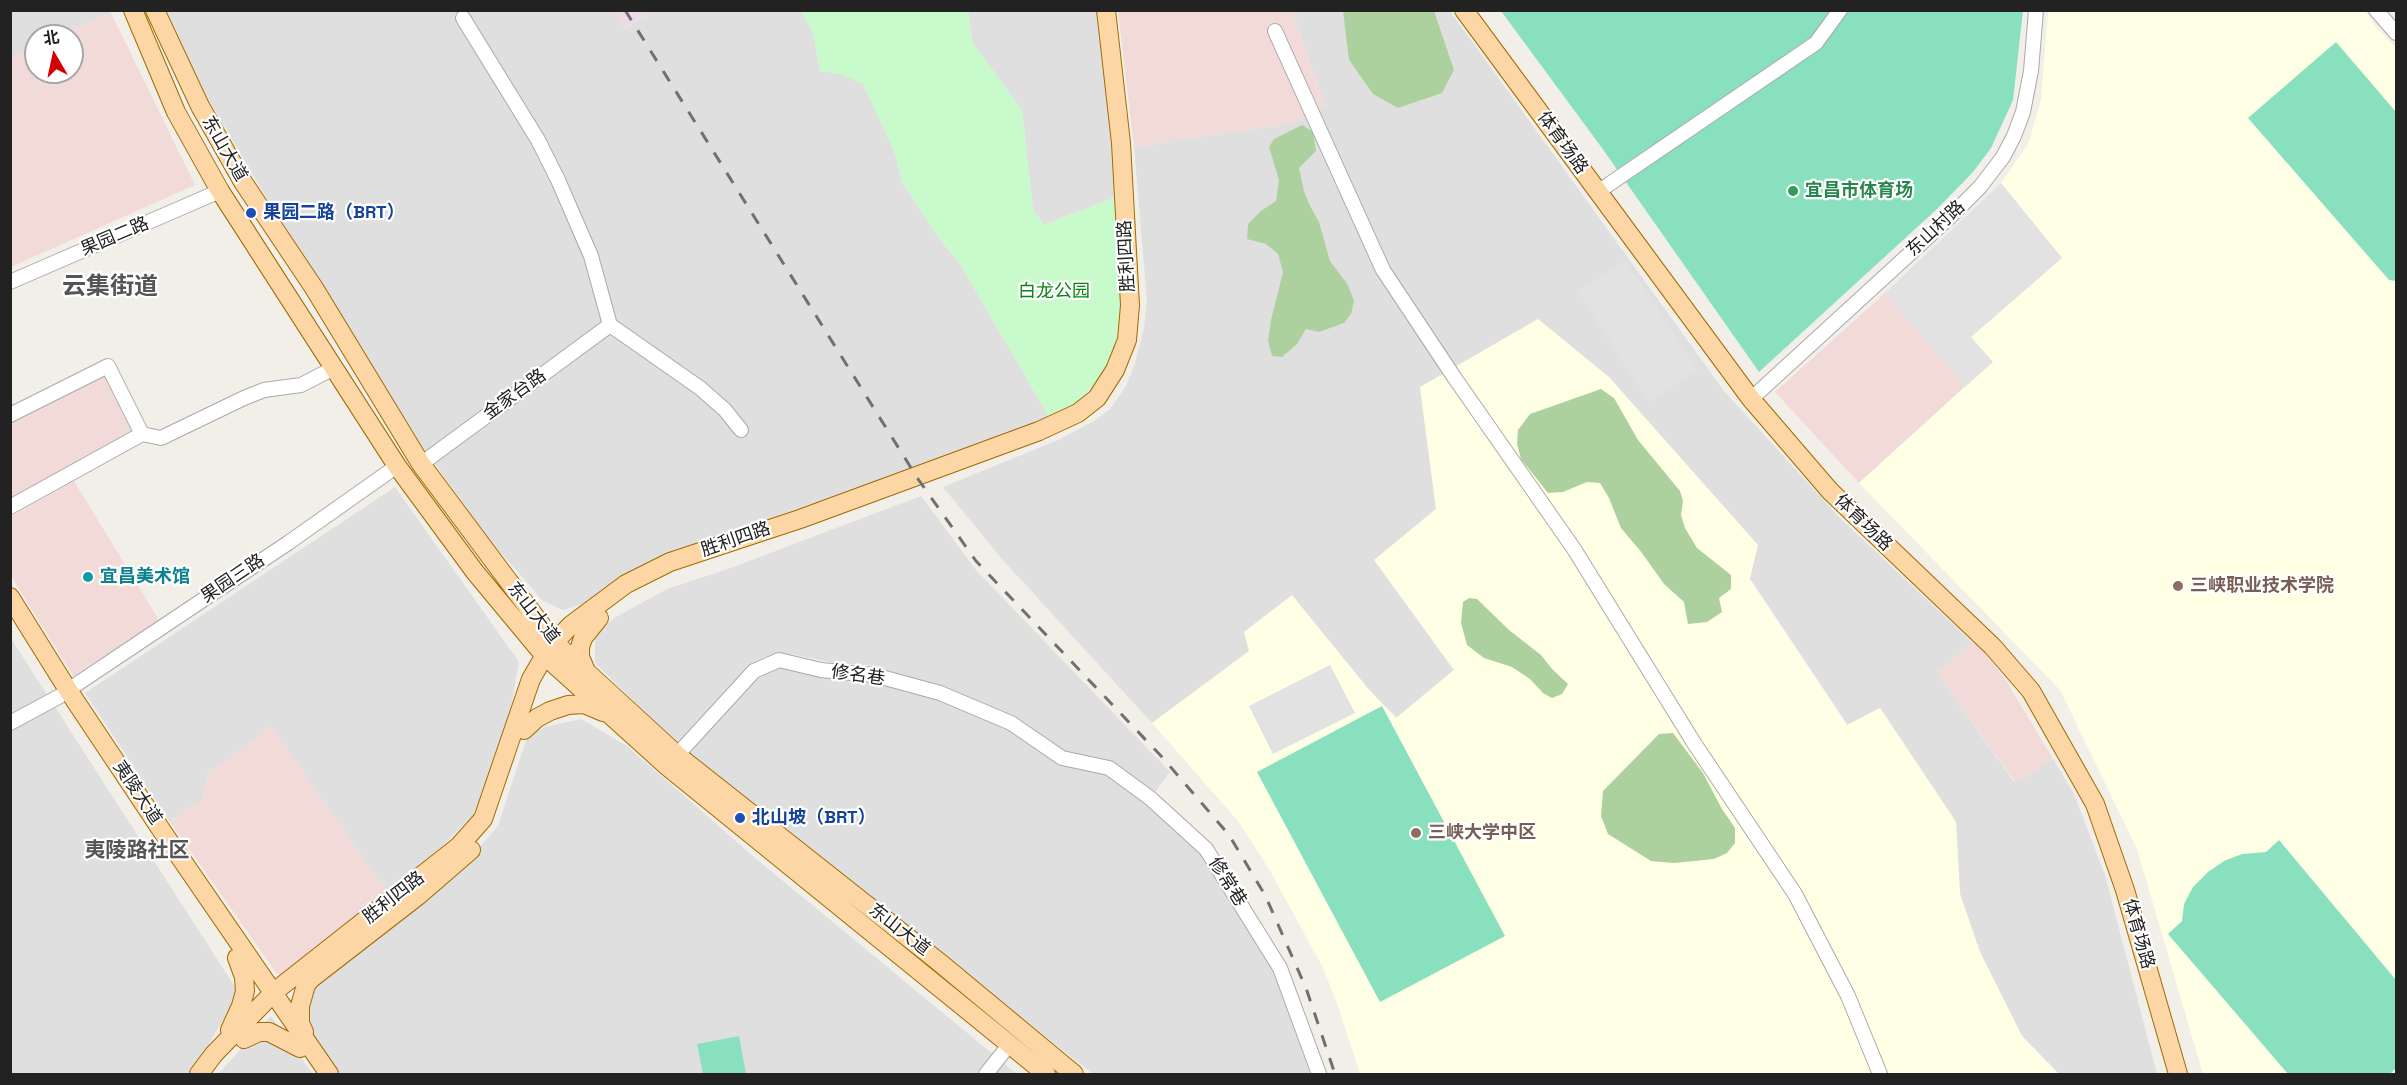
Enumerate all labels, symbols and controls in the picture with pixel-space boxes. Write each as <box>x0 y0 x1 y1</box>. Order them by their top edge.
north arrow <box>24 24 84 84</box>
text: 北 <box>42 26 61 49</box>
street label: 体育场路 <box>1532 108 1592 178</box>
street label: 东山大道 <box>197 112 251 186</box>
place label: 宜昌市体育场 <box>1805 180 1913 202</box>
marker: 宜昌市体育场 <box>1786 184 1800 198</box>
street label: 东山村路 <box>1902 197 1970 261</box>
place label: 果园二路（BRT） <box>263 202 405 224</box>
marker: 果园二路（BRT） <box>244 206 258 220</box>
street label: 果园二路 <box>78 213 152 261</box>
street label: 胜利四路 <box>1114 219 1140 293</box>
district label: 云集街道 <box>62 273 158 301</box>
park label: 白龙公园 <box>1018 281 1090 303</box>
street label: 金家台路 <box>480 365 550 425</box>
street label: 体育场路 <box>1830 490 1896 556</box>
street label: 胜利四路 <box>698 518 774 562</box>
street label: 果园三路 <box>197 550 269 608</box>
place label: 宜昌美术馆 <box>100 566 190 588</box>
marker: 宜昌美术馆 <box>81 570 95 584</box>
place label: 三峡职业技术学院 <box>2190 575 2334 597</box>
street label: 东山大道 <box>502 578 564 648</box>
marker: 三峡职业技术学院 <box>2171 579 2185 593</box>
street label: 修名巷 <box>830 662 886 690</box>
street label: 夷陵大道 <box>108 757 166 829</box>
place label: 北山坡（BRT） <box>752 807 876 829</box>
marker: 北山坡（BRT） <box>733 811 747 825</box>
place label: 三峡大学中区 <box>1428 822 1536 844</box>
marker: 三峡大学中区 <box>1409 826 1423 840</box>
district label: 夷陵路社区 <box>85 838 189 864</box>
street label: 修常巷 <box>1204 853 1250 911</box>
street label: 胜利四路 <box>359 867 429 929</box>
street label: 体育场路 <box>2118 896 2158 972</box>
street label: 东山大道 <box>864 899 934 961</box>

